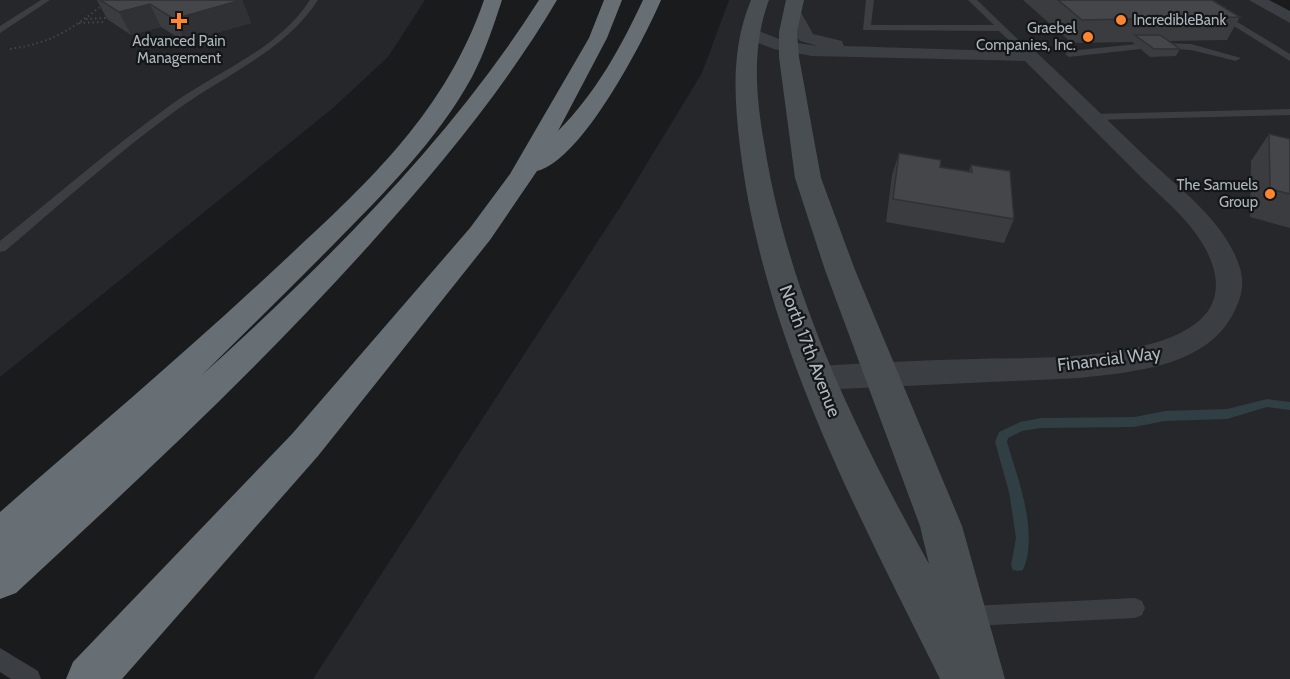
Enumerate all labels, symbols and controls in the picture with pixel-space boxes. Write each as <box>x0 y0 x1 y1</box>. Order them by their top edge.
place label: IncredibleBank <box>1133 11 1226 29</box>
marker: Advanced Pain Management <box>170 12 188 30</box>
marker: IncredibleBank <box>1114 13 1128 27</box>
place label: Graebel Companies, Inc. <box>976 19 1076 54</box>
marker: Graebel Companies, Inc. <box>1081 30 1095 44</box>
place label: Advanced Pain Management <box>132 32 226 67</box>
place label: The Samuels Group <box>1177 176 1258 211</box>
marker: The Samuels Group <box>1263 187 1277 201</box>
street label: North 17th Avenue <box>775 282 845 420</box>
street label: Financial Way <box>1056 342 1162 376</box>

